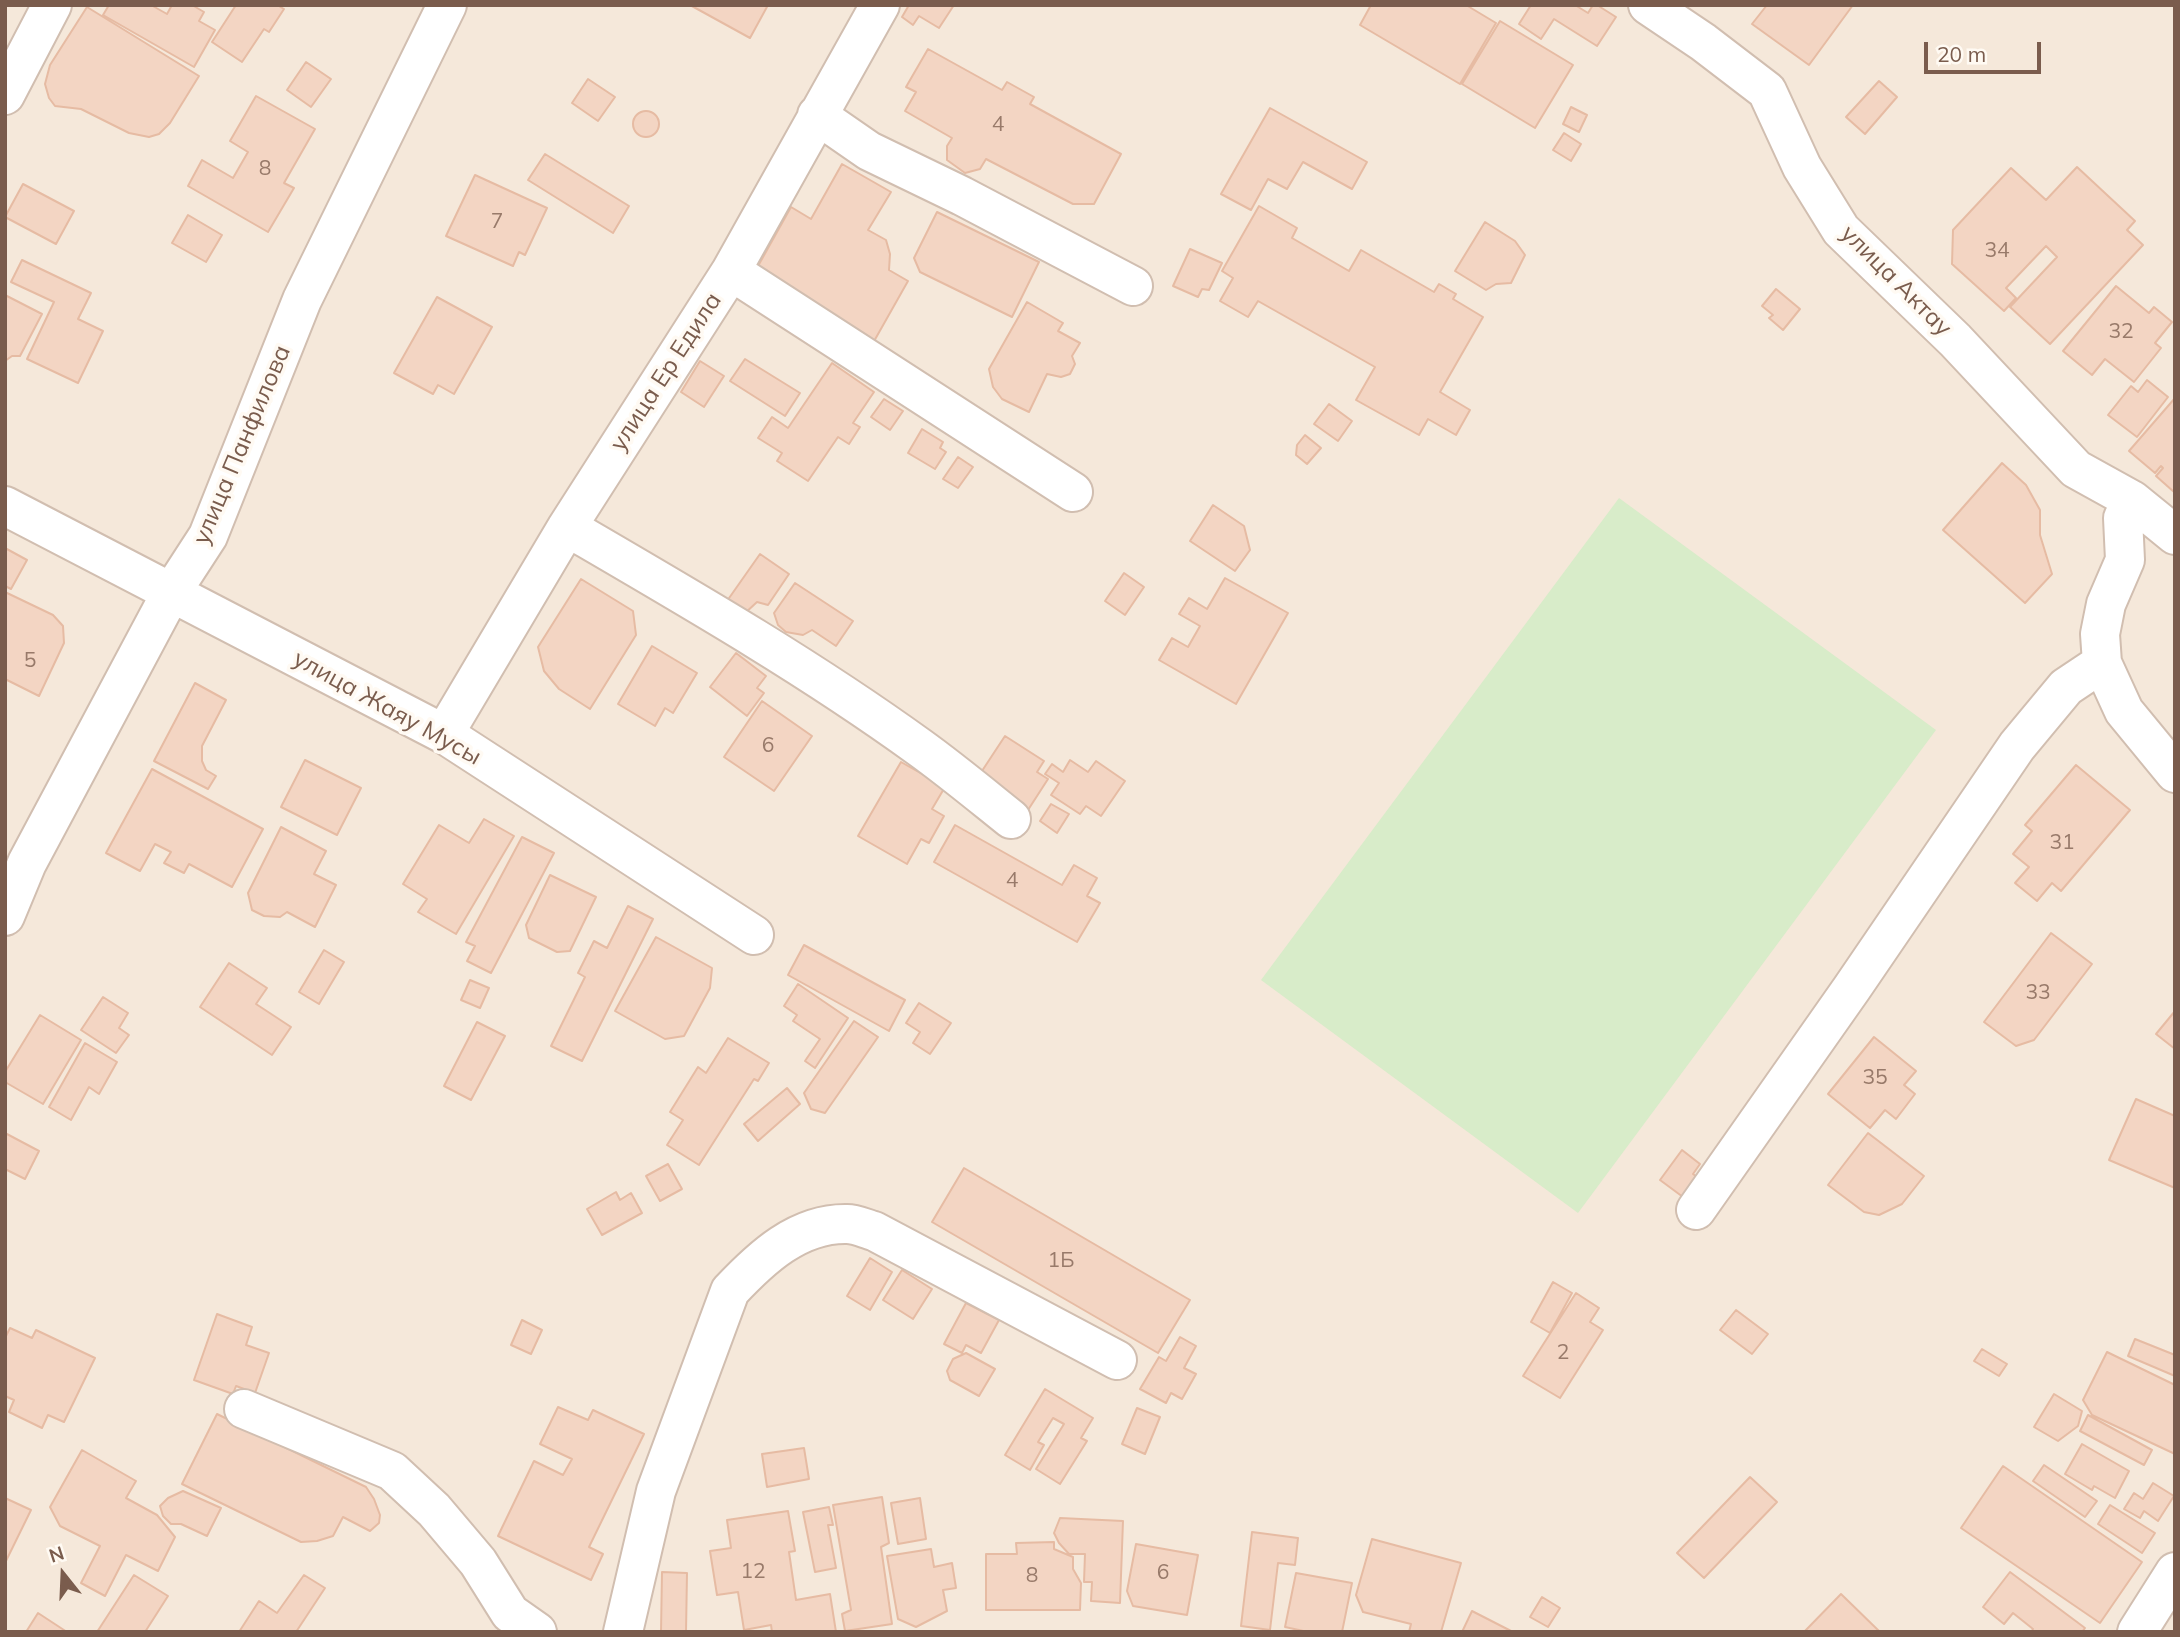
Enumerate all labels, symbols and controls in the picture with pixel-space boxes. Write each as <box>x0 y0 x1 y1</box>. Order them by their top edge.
scale bar <box>1928 28 2045 72</box>
text: 20 m <box>1937 41 1986 67</box>
house number: 4 <box>992 112 1004 138</box>
house number: 8 <box>259 156 271 182</box>
house number: 7 <box>491 209 503 235</box>
street label: улица Актау <box>1834 219 1958 343</box>
house number: 34 <box>1984 238 2010 264</box>
street label: улица Ер Едила <box>604 287 728 457</box>
house number: 32 <box>2108 319 2134 345</box>
street label: улица Панфилова <box>187 341 297 549</box>
street label: улица Жаяу Мусы <box>288 644 486 772</box>
house number: 5 <box>24 648 36 674</box>
house number: 6 <box>762 733 774 759</box>
house number: 31 <box>2049 830 2075 856</box>
house number: 4 <box>1006 868 1018 894</box>
house number: 33 <box>2025 980 2051 1006</box>
house number: 35 <box>1862 1065 1888 1091</box>
house number: 1Б <box>1048 1248 1074 1274</box>
house number: 2 <box>1557 1340 1569 1366</box>
north arrow <box>28 1539 98 1609</box>
text: N <box>46 1540 67 1568</box>
house number: 12 <box>740 1559 766 1585</box>
house number: 6 <box>1157 1560 1169 1586</box>
house number: 8 <box>1026 1563 1038 1589</box>

